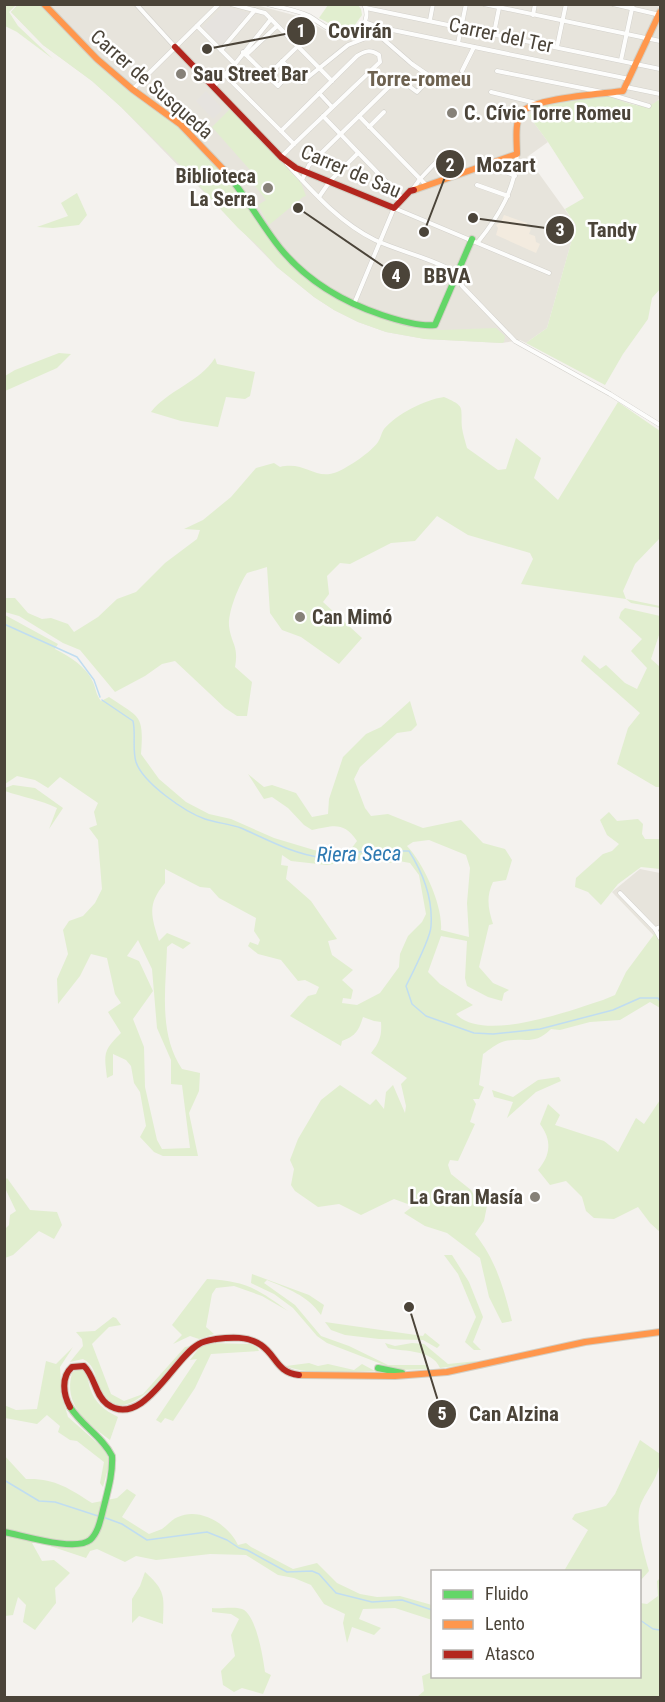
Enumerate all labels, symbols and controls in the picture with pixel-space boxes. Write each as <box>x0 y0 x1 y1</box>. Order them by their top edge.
callout: Covirán <box>286 11 404 50</box>
street label: Carrer del Ter <box>447 12 555 58</box>
text: Covirán <box>328 19 392 43</box>
text: 1 <box>296 20 306 41</box>
street label: Carrer de Susqueda <box>86 24 218 144</box>
place label: Sau Street Bar <box>193 62 309 86</box>
marker: Sau Street Bar <box>174 67 188 81</box>
district label: Torre-romeu <box>367 67 471 91</box>
place label: C. Cívic Torre Romeu <box>464 101 631 125</box>
marker: C. Cívic Torre Romeu <box>445 106 459 120</box>
street label: Carrer de Sau <box>297 139 405 203</box>
callout: Mozart <box>435 145 548 184</box>
text: Mozart <box>476 153 536 177</box>
text: 2 <box>445 154 455 175</box>
place label: Biblioteca La Serra <box>175 164 256 211</box>
marker: Biblioteca La Serra <box>261 181 275 195</box>
callout: Tandy <box>545 210 649 249</box>
text: Tandy <box>587 218 637 242</box>
text: 3 <box>555 219 565 240</box>
callout: BBVA <box>381 256 482 295</box>
text: BBVA <box>423 264 471 288</box>
text: 4 <box>391 265 401 286</box>
place label: Can Mimó <box>312 605 392 629</box>
marker: Can Mimó <box>293 610 307 624</box>
water label: Riera Seca <box>316 841 402 867</box>
place label: La Gran Masía <box>409 1185 523 1209</box>
marker: La Gran Masía <box>528 1190 542 1204</box>
callout: Can Alzina <box>427 1394 571 1433</box>
text: Can Alzina <box>469 1402 559 1426</box>
text: 5 <box>437 1403 447 1424</box>
legend <box>431 1570 641 1678</box>
text: Fluido <box>485 1583 529 1604</box>
text: Lento <box>485 1613 525 1634</box>
text: Atasco <box>485 1643 535 1664</box>

